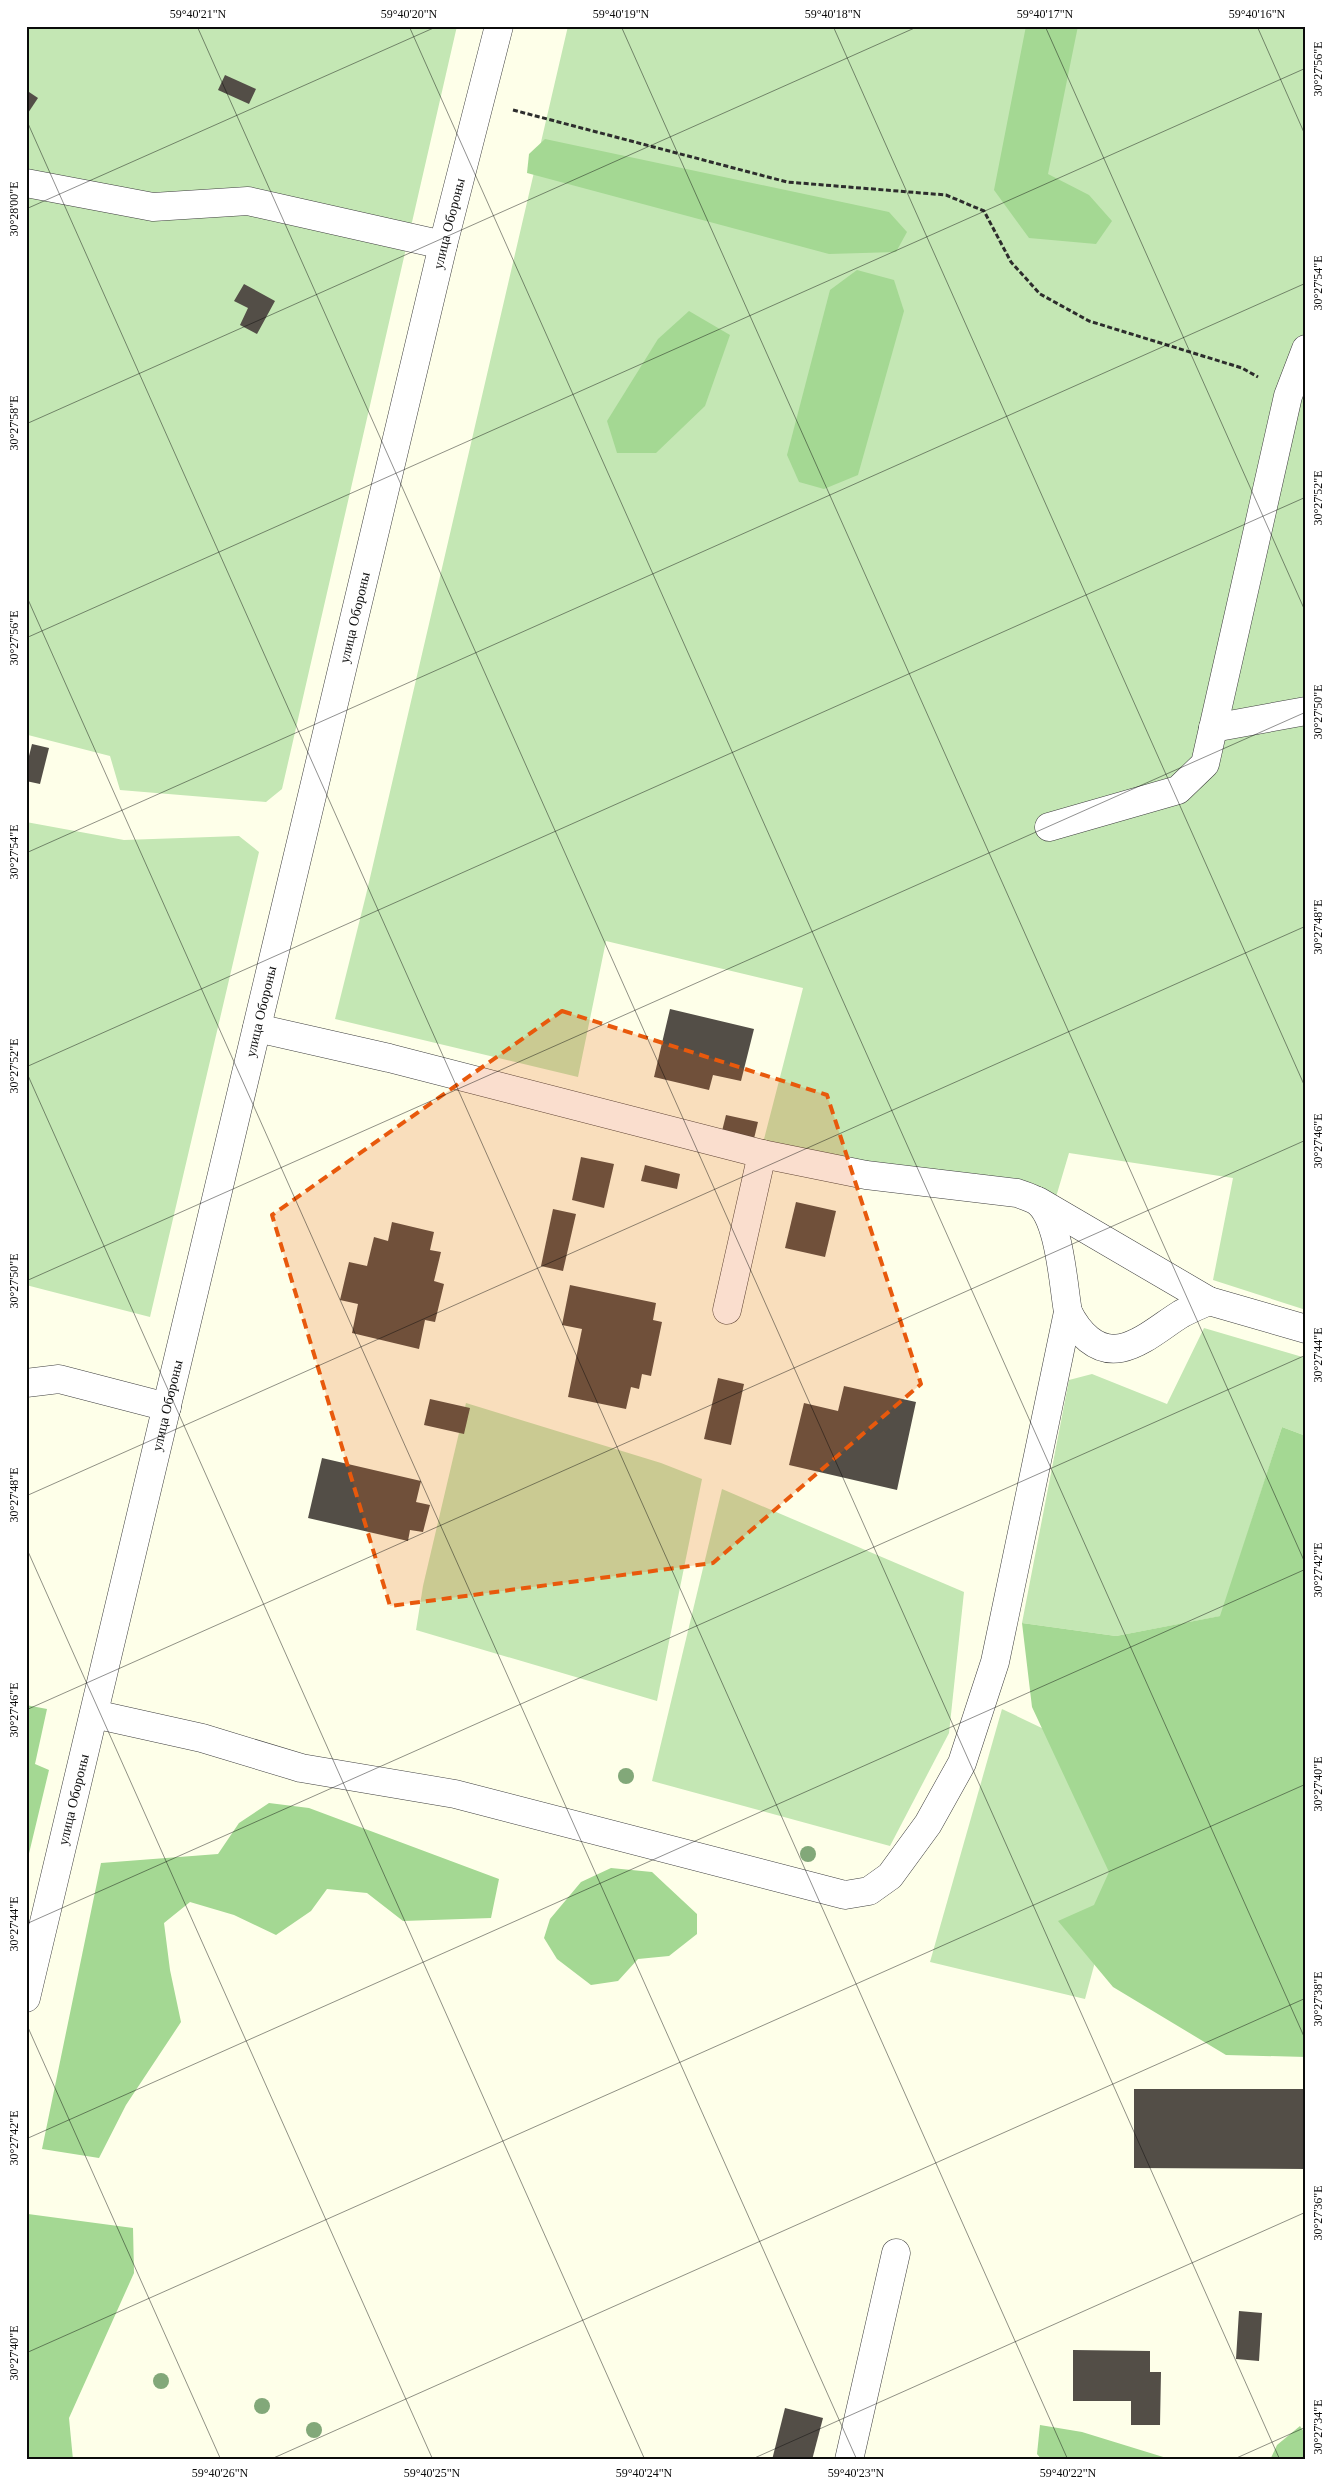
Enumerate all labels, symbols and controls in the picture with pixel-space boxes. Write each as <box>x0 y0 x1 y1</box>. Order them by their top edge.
text: 59°40'21"N <box>170 7 227 21</box>
text: 59°40'20"N <box>381 7 438 21</box>
text: 59°40'19"N <box>593 7 650 21</box>
text: 59°40'18"N <box>805 7 862 21</box>
text: 59°40'17"N <box>1017 7 1074 21</box>
text: 59°40'16"N <box>1229 7 1286 21</box>
text: 30°27'56"E <box>1311 41 1325 97</box>
street label: улица Обороны <box>430 176 467 271</box>
text: 30°28'00"E <box>7 181 21 237</box>
text: 30°27'54"E <box>1311 255 1325 311</box>
text: 30°27'58"E <box>7 395 21 451</box>
text: 30°27'52"E <box>1311 470 1325 526</box>
street label: улица Обороны <box>336 570 373 665</box>
text: 30°27'56"E <box>7 610 21 666</box>
text: 30°27'50"E <box>1311 684 1325 740</box>
text: 30°27'54"E <box>7 824 21 880</box>
text: 30°27'48"E <box>1311 899 1325 955</box>
street label: улица Обороны <box>243 964 279 1059</box>
text: 30°27'52"E <box>7 1038 21 1094</box>
text: 30°27'46"E <box>1311 1113 1325 1169</box>
text: 30°27'50"E <box>7 1253 21 1309</box>
text: 30°27'44"E <box>1311 1327 1325 1383</box>
street label: улица Обороны <box>149 1358 185 1453</box>
text: 30°27'48"E <box>7 1467 21 1523</box>
text: 30°27'42"E <box>1311 1542 1325 1598</box>
text: 30°27'46"E <box>7 1682 21 1738</box>
street label: улица Обороны <box>55 1752 91 1847</box>
text: 30°27'40"E <box>1311 1756 1325 1812</box>
text: 30°27'44"E <box>7 1896 21 1952</box>
text: 30°27'38"E <box>1311 1971 1325 2027</box>
text: 30°27'42"E <box>7 2110 21 2166</box>
text: 30°27'36"E <box>1311 2185 1325 2241</box>
text: 30°27'40"E <box>7 2325 21 2381</box>
text: 30°27'34"E <box>1311 2399 1325 2455</box>
text: 59°40'26"N <box>192 2466 249 2480</box>
text: 59°40'25"N <box>404 2466 461 2480</box>
text: 59°40'24"N <box>616 2466 673 2480</box>
text: 59°40'23"N <box>828 2466 885 2480</box>
text: 59°40'22"N <box>1040 2466 1097 2480</box>

